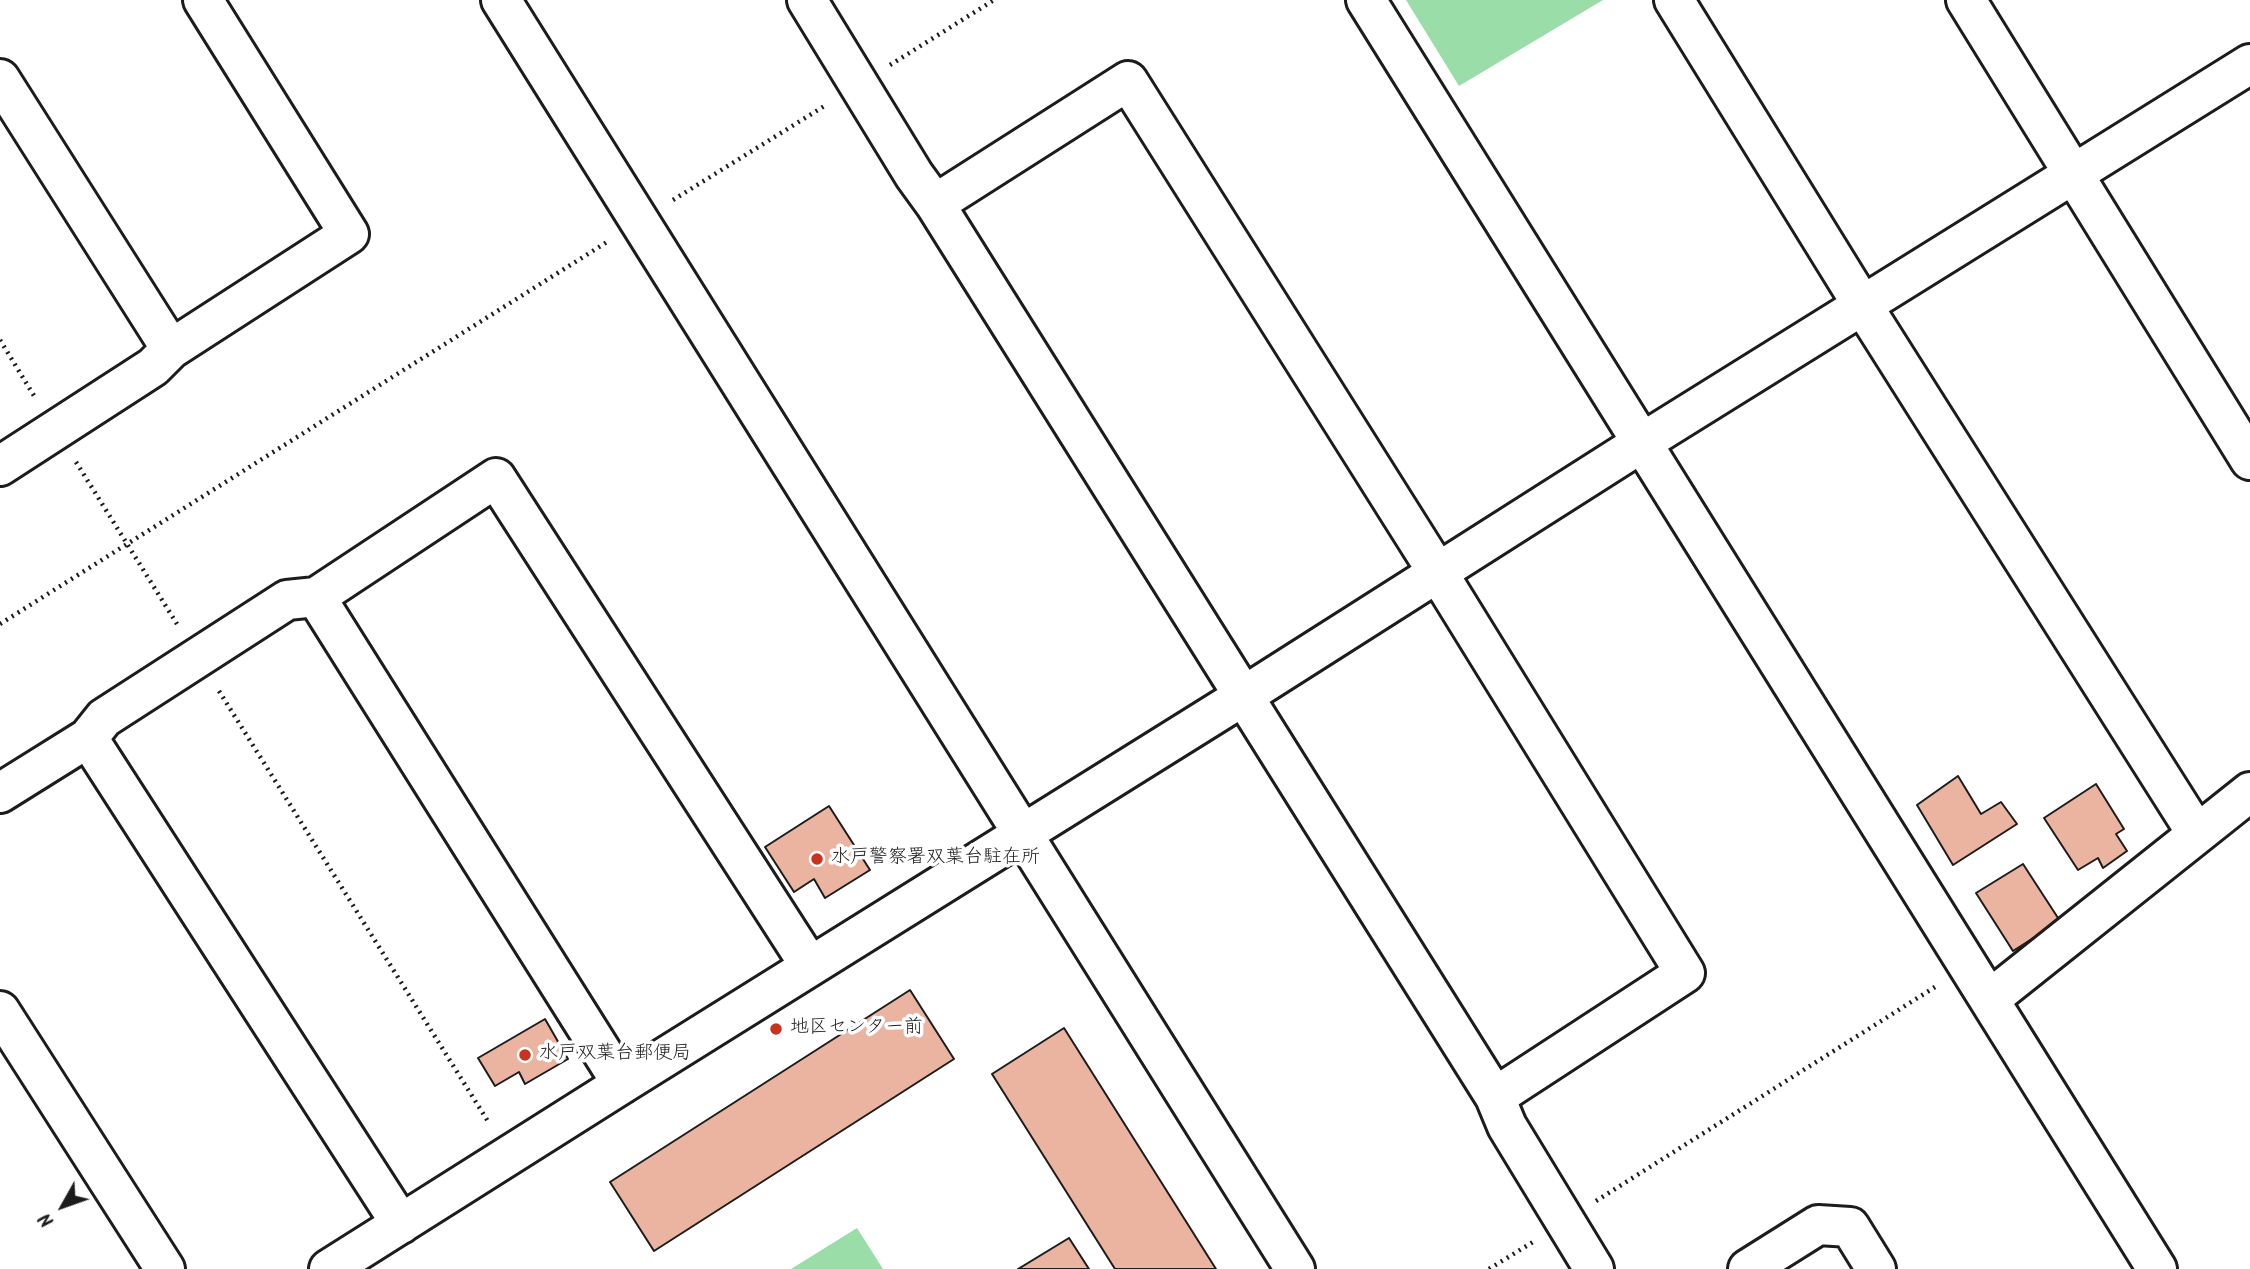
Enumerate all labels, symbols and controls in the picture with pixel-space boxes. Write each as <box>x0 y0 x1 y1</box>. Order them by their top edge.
place label: 水戸警察署双葉台駐在所 <box>831 848 1040 870</box>
marker: 水戸警察署双葉台駐在所 <box>809 851 825 867</box>
place label: 地区センター前 <box>790 1018 923 1040</box>
marker: 地区センター前 <box>768 1021 784 1037</box>
place label: 水戸双葉台郵便局 <box>539 1044 691 1066</box>
marker: 水戸双葉台郵便局 <box>517 1047 533 1063</box>
north arrow <box>28 1171 98 1241</box>
text: N <box>32 1205 62 1234</box>

